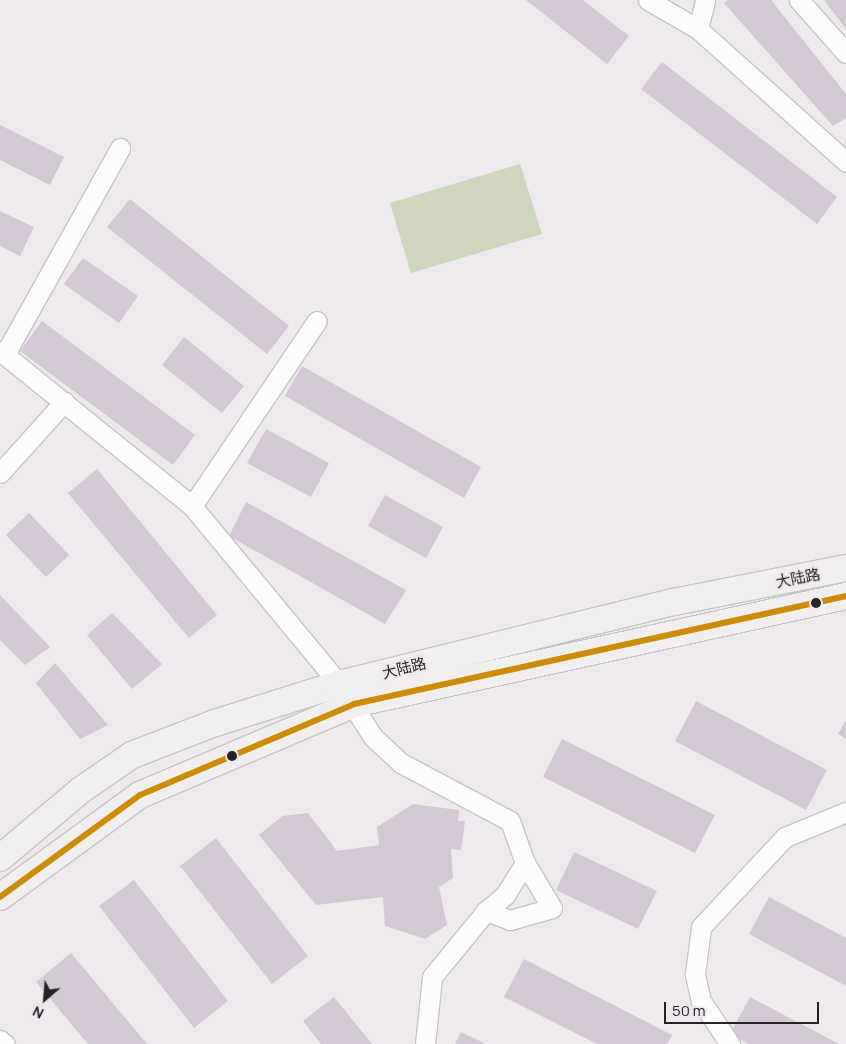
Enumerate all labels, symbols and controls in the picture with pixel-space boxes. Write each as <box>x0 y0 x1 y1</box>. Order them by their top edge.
street label: 大陆路 <box>774 565 822 591</box>
unlabelled marker <box>811 598 821 608</box>
street label: 大陆路 <box>380 654 428 682</box>
unlabelled marker <box>227 751 237 761</box>
north arrow <box>20 974 70 1024</box>
scale bar <box>666 992 821 1024</box>
text: 50 m <box>672 1000 706 1021</box>
text: N <box>29 1002 47 1024</box>

